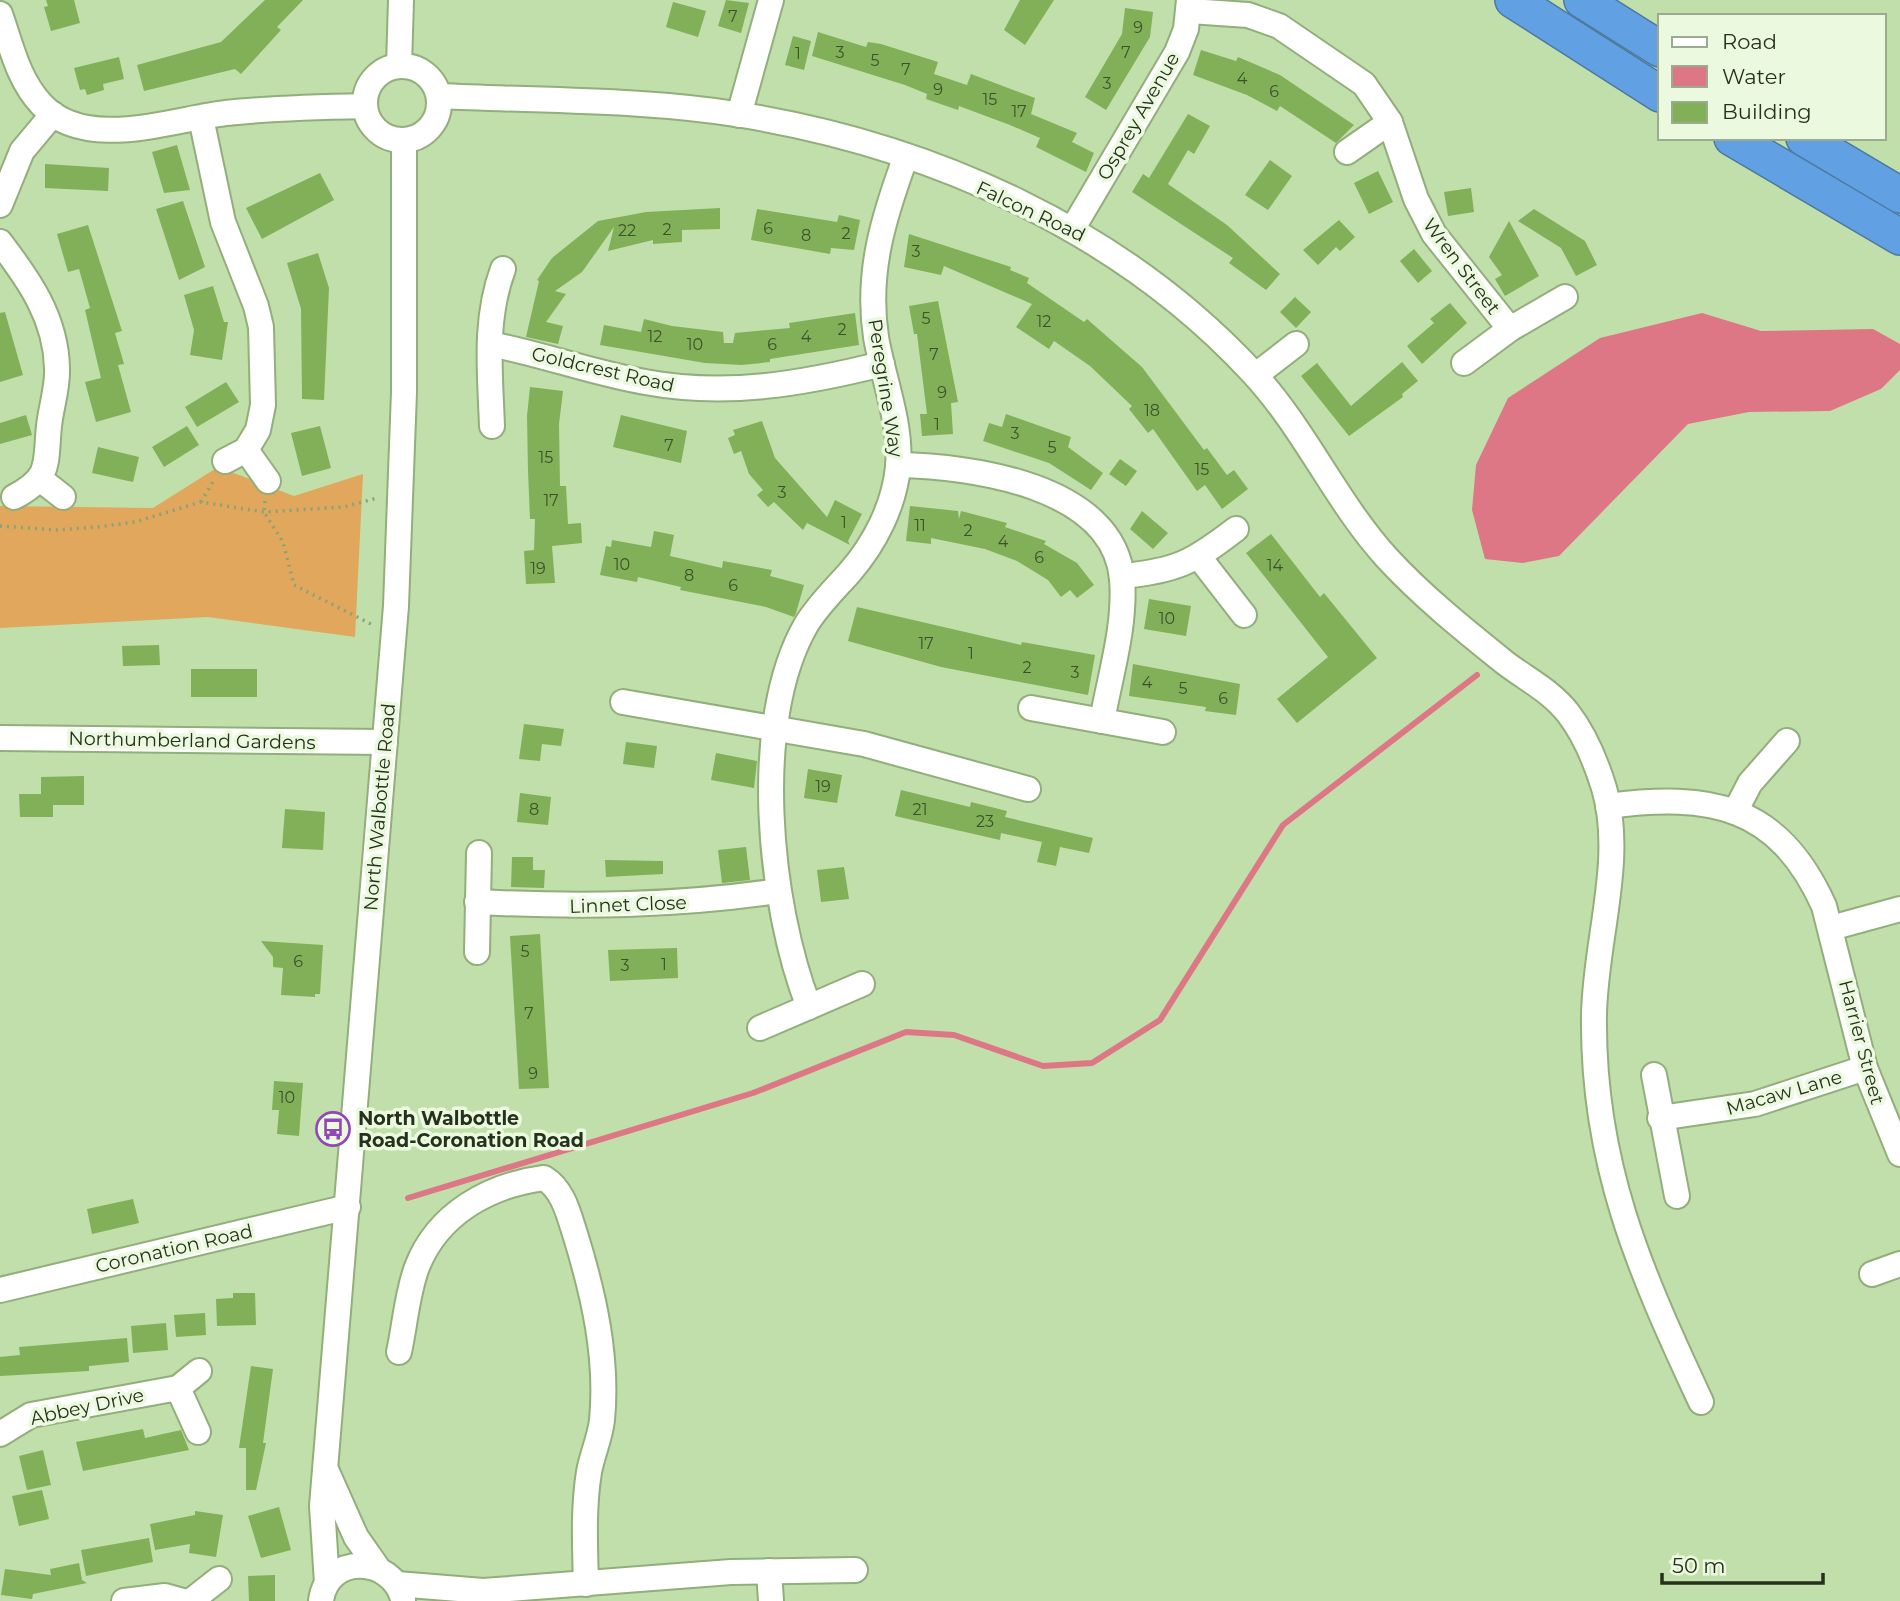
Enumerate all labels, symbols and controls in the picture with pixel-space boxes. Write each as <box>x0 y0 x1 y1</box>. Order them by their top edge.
house number: 7 <box>728 7 738 26</box>
legend <box>1658 14 1886 140</box>
house number: 9 <box>1133 18 1143 37</box>
text: Road <box>1722 29 1777 54</box>
house number: 3 <box>835 43 845 62</box>
house number: 7 <box>1121 43 1131 62</box>
house number: 1 <box>795 44 801 63</box>
street label: Osprey Avenue <box>1093 48 1184 184</box>
house number: 5 <box>870 51 880 70</box>
house number: 7 <box>901 60 911 79</box>
text: Water <box>1722 64 1786 89</box>
house number: 4 <box>1237 69 1248 88</box>
house number: 3 <box>1102 74 1112 93</box>
house number: 9 <box>933 80 943 99</box>
house number: 6 <box>1269 82 1279 101</box>
house number: 15 <box>983 90 997 109</box>
text: Building <box>1722 99 1812 124</box>
house number: 17 <box>1011 102 1027 121</box>
street label: Falcon Road <box>973 176 1089 247</box>
street label: Wren Street <box>1418 214 1505 319</box>
house number: 6 <box>763 219 773 238</box>
house number: 2 <box>662 220 672 239</box>
house number: 22 <box>618 221 636 240</box>
house number: 2 <box>841 224 851 243</box>
house number: 8 <box>801 226 811 245</box>
house number: 3 <box>911 242 921 261</box>
house number: 5 <box>921 309 931 328</box>
house number: 12 <box>1037 312 1051 331</box>
street label: Peregrine Way <box>863 317 908 460</box>
house number: 2 <box>837 320 847 339</box>
house number: 12 <box>648 327 662 346</box>
house number: 4 <box>801 327 812 346</box>
house number: 10 <box>687 335 703 354</box>
house number: 6 <box>767 335 777 354</box>
street label: Goldcrest Road <box>529 342 677 397</box>
house number: 7 <box>929 345 939 364</box>
house number: 9 <box>937 383 947 402</box>
house number: 18 <box>1144 401 1160 420</box>
house number: 1 <box>934 415 940 434</box>
house number: 3 <box>1010 424 1020 443</box>
house number: 7 <box>664 436 674 455</box>
house number: 5 <box>1047 438 1057 457</box>
house number: 15 <box>539 448 553 467</box>
house number: 15 <box>1195 460 1209 479</box>
house number: 3 <box>777 483 787 502</box>
house number: 17 <box>543 491 559 510</box>
house number: 1 <box>841 513 847 532</box>
house number: 11 <box>914 516 926 535</box>
house number: 2 <box>963 521 973 540</box>
house number: 4 <box>998 532 1009 551</box>
house number: 6 <box>1034 548 1044 567</box>
house number: 10 <box>614 555 630 574</box>
house number: 14 <box>1267 556 1284 575</box>
house number: 19 <box>530 559 546 578</box>
house number: 8 <box>684 566 694 585</box>
house number: 6 <box>728 576 738 595</box>
house number: 10 <box>1159 609 1175 628</box>
house number: 17 <box>918 634 934 653</box>
house number: 1 <box>968 644 974 663</box>
house number: 2 <box>1022 658 1032 677</box>
house number: 3 <box>1070 663 1080 682</box>
house number: 4 <box>1142 673 1153 692</box>
house number: 5 <box>1178 679 1188 698</box>
house number: 6 <box>1218 689 1228 708</box>
street label: North Walbottle Road <box>359 702 400 912</box>
street label: Northumberland Gardens <box>68 727 316 754</box>
house number: 19 <box>815 777 831 796</box>
house number: 8 <box>529 800 539 819</box>
house number: 21 <box>913 800 927 819</box>
house number: 23 <box>976 812 994 831</box>
street label: Linnet Close <box>569 891 687 918</box>
house number: 5 <box>520 942 530 961</box>
house number: 6 <box>293 952 303 971</box>
house number: 1 <box>661 955 667 974</box>
house number: 3 <box>620 956 630 975</box>
street label: Harrier Street <box>1834 977 1889 1107</box>
house number: 7 <box>524 1004 534 1023</box>
house number: 9 <box>528 1064 538 1083</box>
street label: Macaw Lane <box>1724 1065 1845 1120</box>
house number: 10 <box>279 1088 295 1107</box>
place label: North Walbottle Road-Coronation Road <box>358 1107 584 1152</box>
bus stop icon: North Walbottle Road-Coronation Road <box>314 1110 352 1148</box>
street label: Coronation Road <box>93 1219 255 1278</box>
street label: Abbey Drive <box>28 1383 146 1430</box>
scale bar <box>1662 1542 1823 1586</box>
text: 50 m <box>1672 1553 1726 1578</box>

